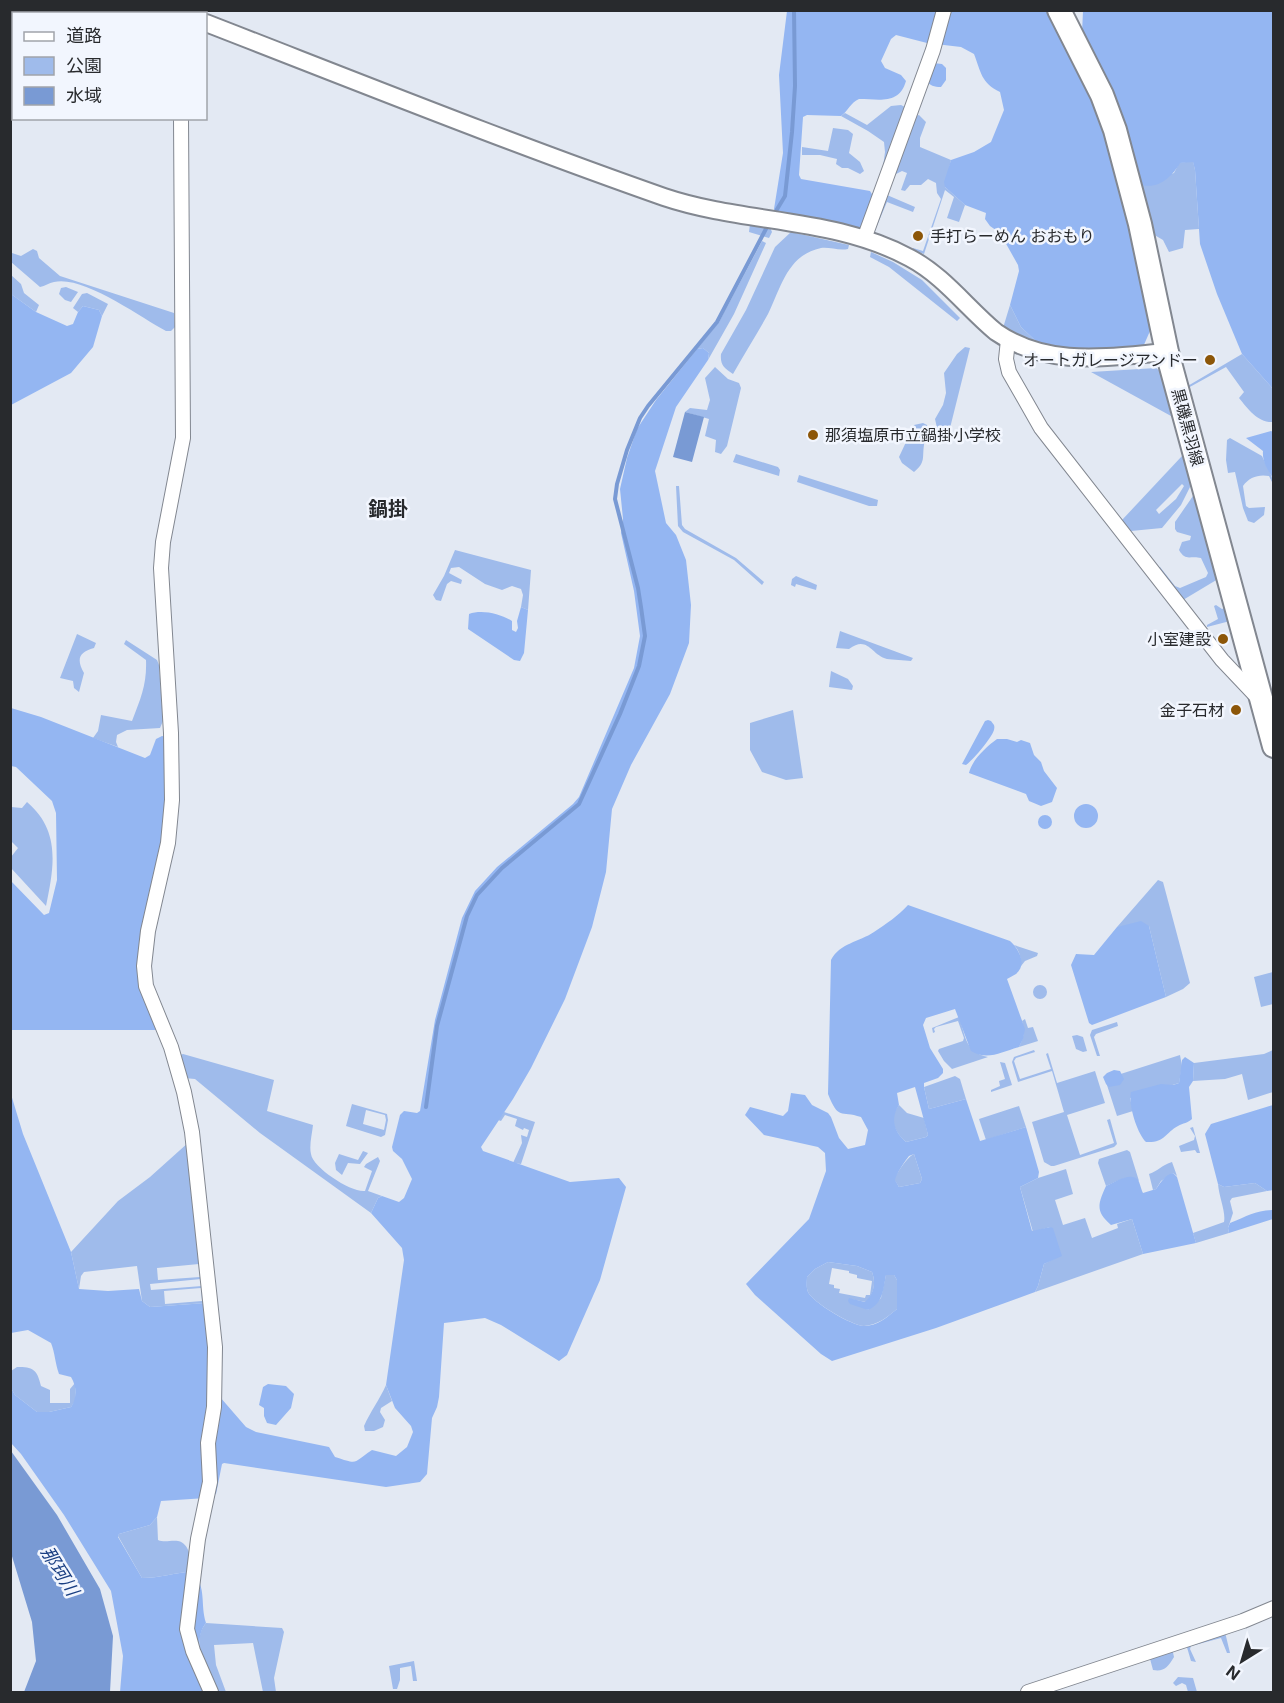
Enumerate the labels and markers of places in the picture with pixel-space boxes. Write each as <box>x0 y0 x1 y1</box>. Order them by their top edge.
place label: 手打らーめん おおもり <box>930 226 1095 246</box>
marker: 手打らーめん おおもり <box>911 229 925 243</box>
place label: オートガレージアンドー <box>1023 350 1198 370</box>
marker: オートガレージアンドー <box>1203 353 1217 367</box>
place label: 那須塩原市立鍋掛小学校 <box>825 425 1001 445</box>
marker: 那須塩原市立鍋掛小学校 <box>806 428 820 442</box>
place label: 小室建設 <box>1147 629 1211 649</box>
marker: 小室建設 <box>1216 632 1230 646</box>
place label: 金子石材 <box>1160 700 1224 720</box>
marker: 金子石材 <box>1229 703 1243 717</box>

